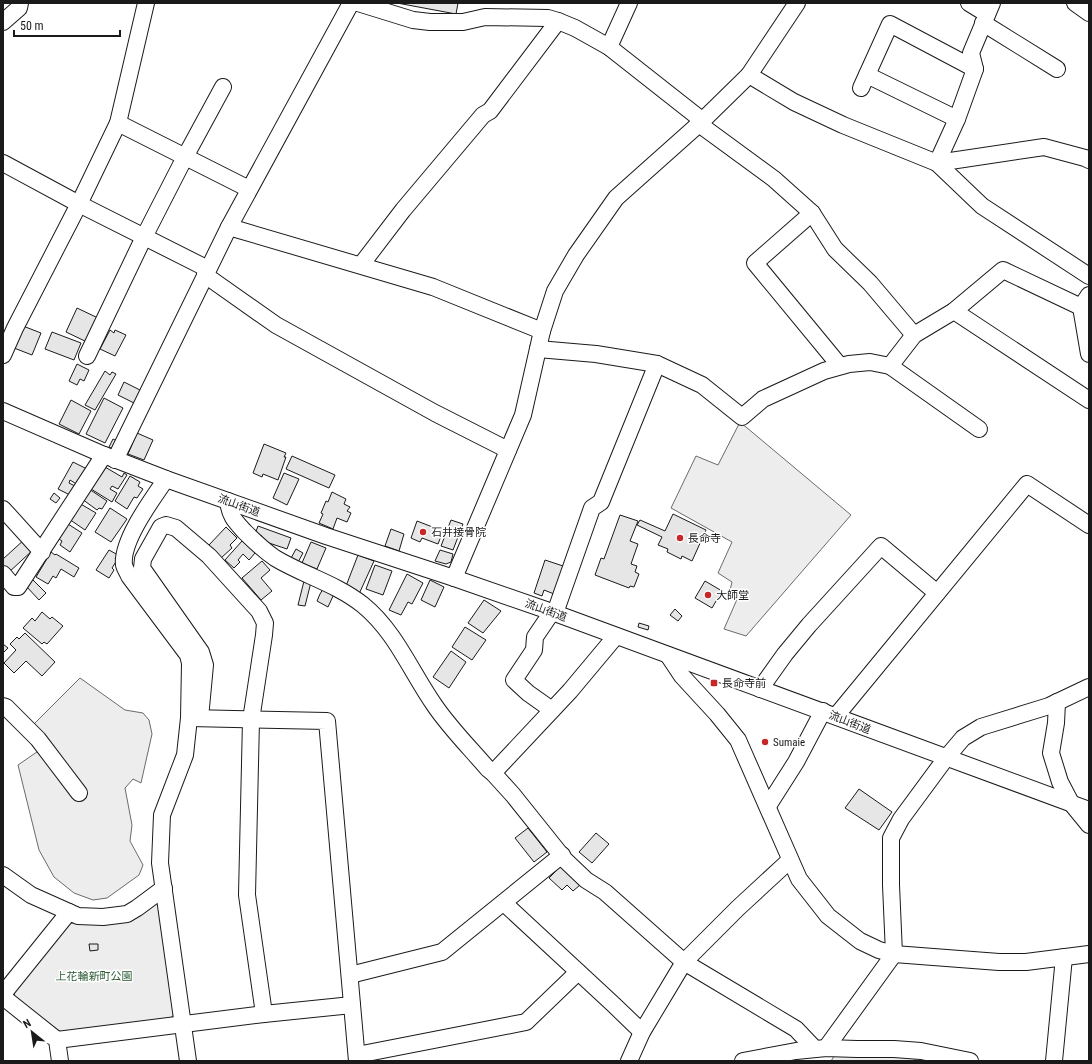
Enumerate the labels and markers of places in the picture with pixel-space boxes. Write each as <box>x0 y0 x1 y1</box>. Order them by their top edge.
place label: 石井接骨院 <box>431 526 486 539</box>
marker: 石井接骨院 <box>418 527 428 537</box>
place label: 長命寺 <box>688 532 721 545</box>
marker: 長命寺 <box>675 533 685 543</box>
place label: 大師堂 <box>716 589 749 602</box>
marker: 大師堂 <box>703 590 713 600</box>
place label: 長命寺前 <box>722 677 766 690</box>
marker: 長命寺前 <box>709 678 719 688</box>
place label: Sumaie <box>773 736 805 749</box>
marker: Sumaie <box>760 737 770 747</box>

